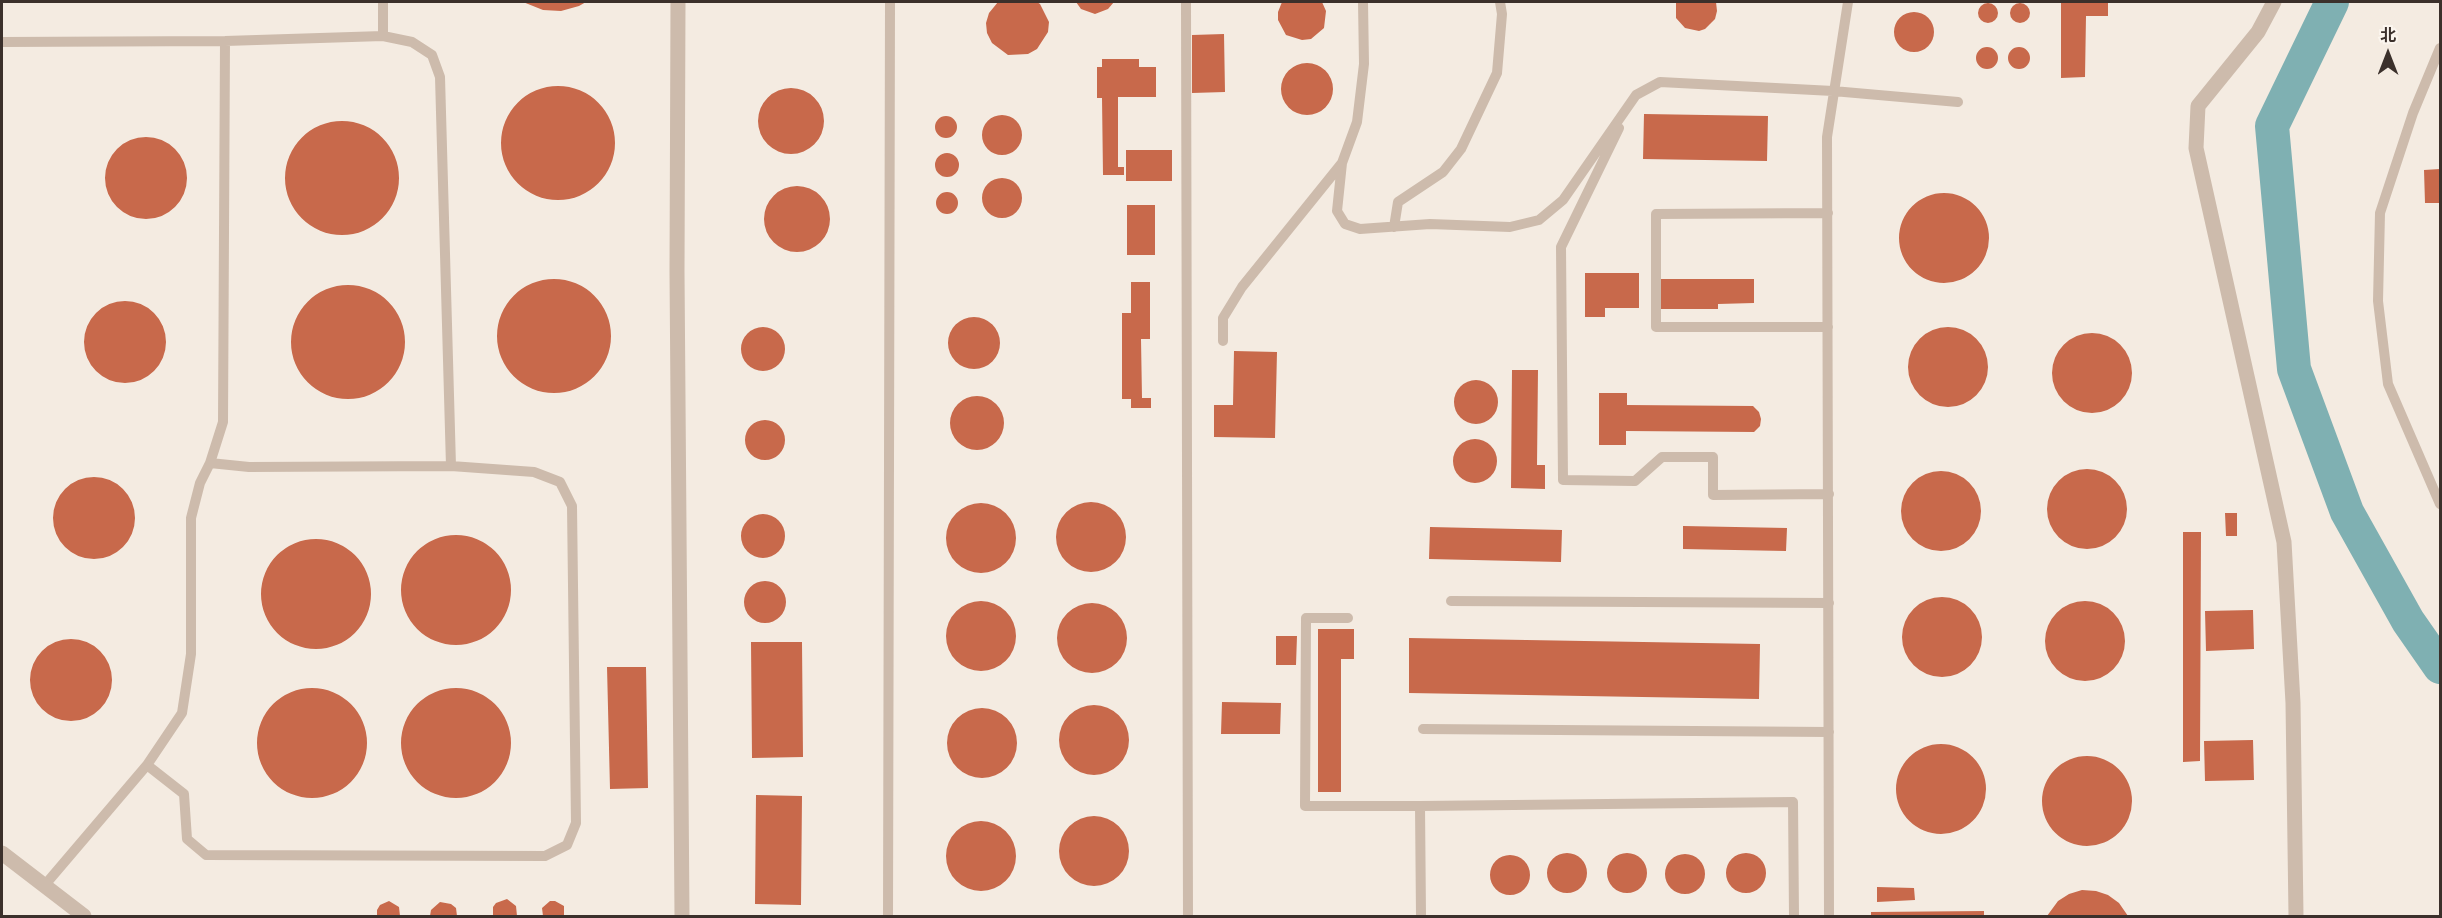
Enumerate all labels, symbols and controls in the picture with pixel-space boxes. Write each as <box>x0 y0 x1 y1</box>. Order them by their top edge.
north arrow <box>2358 24 2418 84</box>
text: 北 <box>2380 26 2396 45</box>

